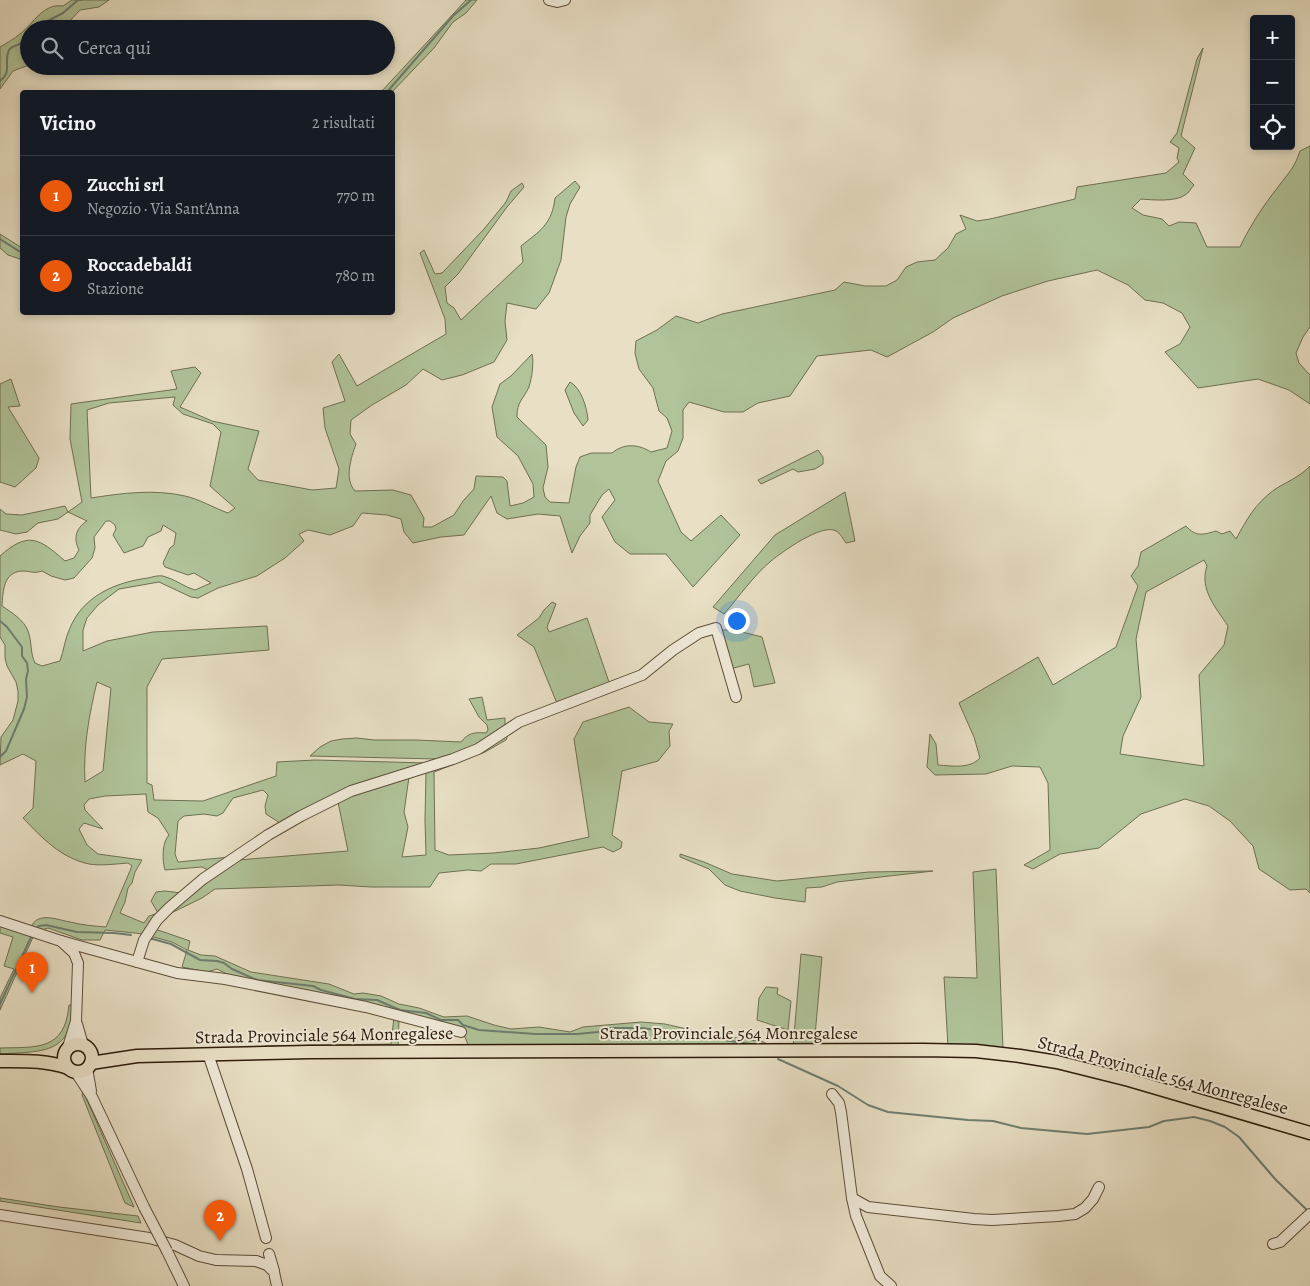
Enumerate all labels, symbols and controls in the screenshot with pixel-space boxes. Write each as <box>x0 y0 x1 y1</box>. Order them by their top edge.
map controls <box>1250 15 1295 150</box>
button: + <box>1250 15 1295 60</box>
search box <box>20 20 395 75</box>
icon: search <box>38 34 66 62</box>
text: Cerca qui <box>78 35 151 61</box>
button: − <box>1250 60 1295 105</box>
button: locate <box>1250 105 1295 150</box>
text: Vicino <box>40 109 96 137</box>
text: 2 risultati <box>312 112 375 134</box>
text: Zucchi srl <box>87 172 164 198</box>
text: 1 <box>53 185 59 207</box>
text: 770 m <box>337 185 375 207</box>
text: Negozio · Via Sant'Anna <box>87 198 240 220</box>
text: Roccadebaldi <box>87 252 192 278</box>
text: 2 <box>52 265 60 287</box>
text: 780 m <box>336 265 375 287</box>
text: Stazione <box>87 278 144 300</box>
your location <box>724 608 750 634</box>
pin: 1 <box>16 952 48 993</box>
street label: Strada Provinciale 564 Monregalese <box>195 1021 453 1049</box>
street label: Strada Provinciale 564 Monregalese <box>600 1021 858 1045</box>
street label: Strada Provinciale 564 Monregalese <box>1035 1030 1291 1120</box>
pin: 2 <box>204 1200 236 1241</box>

